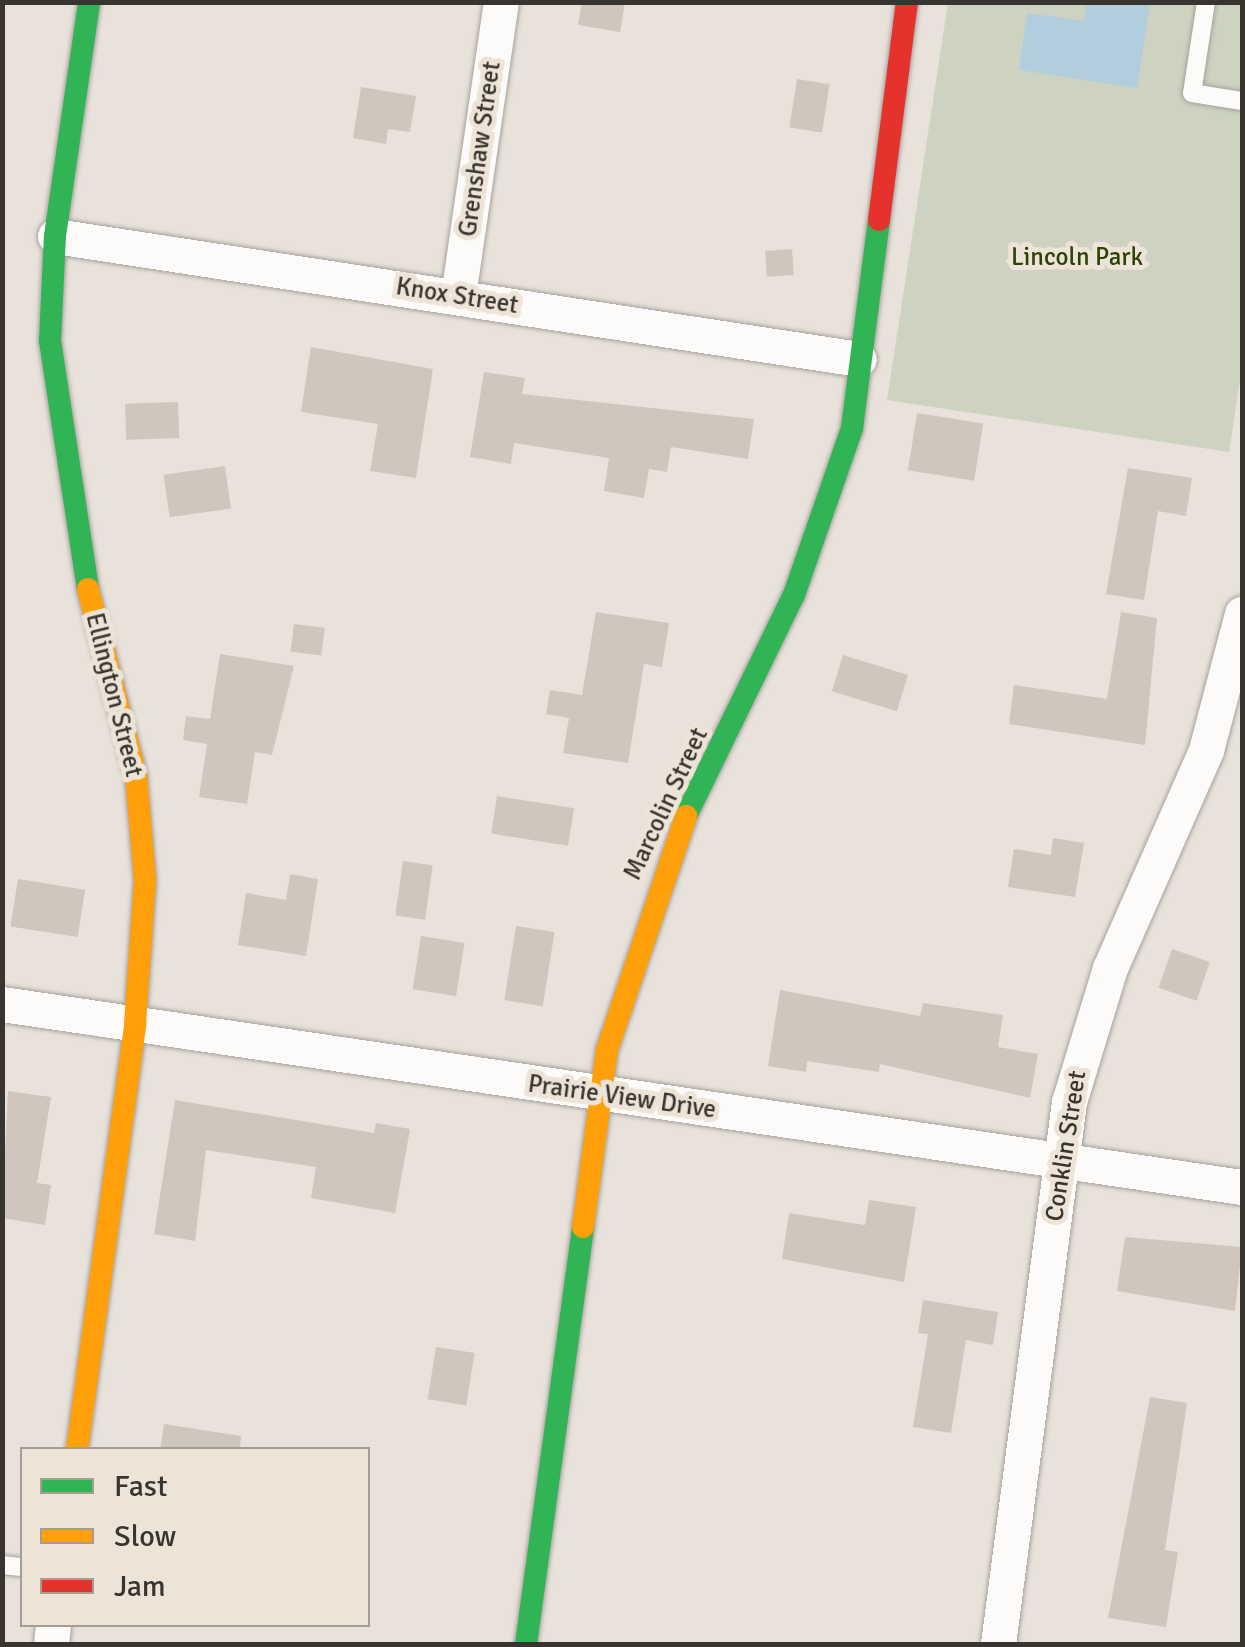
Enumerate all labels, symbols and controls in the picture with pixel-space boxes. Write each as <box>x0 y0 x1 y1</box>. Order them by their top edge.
street label: Grenshaw Street <box>453 59 507 239</box>
park label: Lincoln Park <box>1011 242 1143 272</box>
street label: Knox Street <box>394 272 520 320</box>
street label: Ellington Street <box>79 610 149 780</box>
street label: Marcolin Street <box>618 723 714 885</box>
street label: Prairie View Drive <box>526 1069 718 1125</box>
street label: Conklin Street <box>1039 1069 1093 1223</box>
legend <box>20 1447 370 1627</box>
text: Fast <box>114 1468 167 1505</box>
text: Slow <box>114 1518 176 1555</box>
text: Jam <box>114 1568 166 1605</box>

